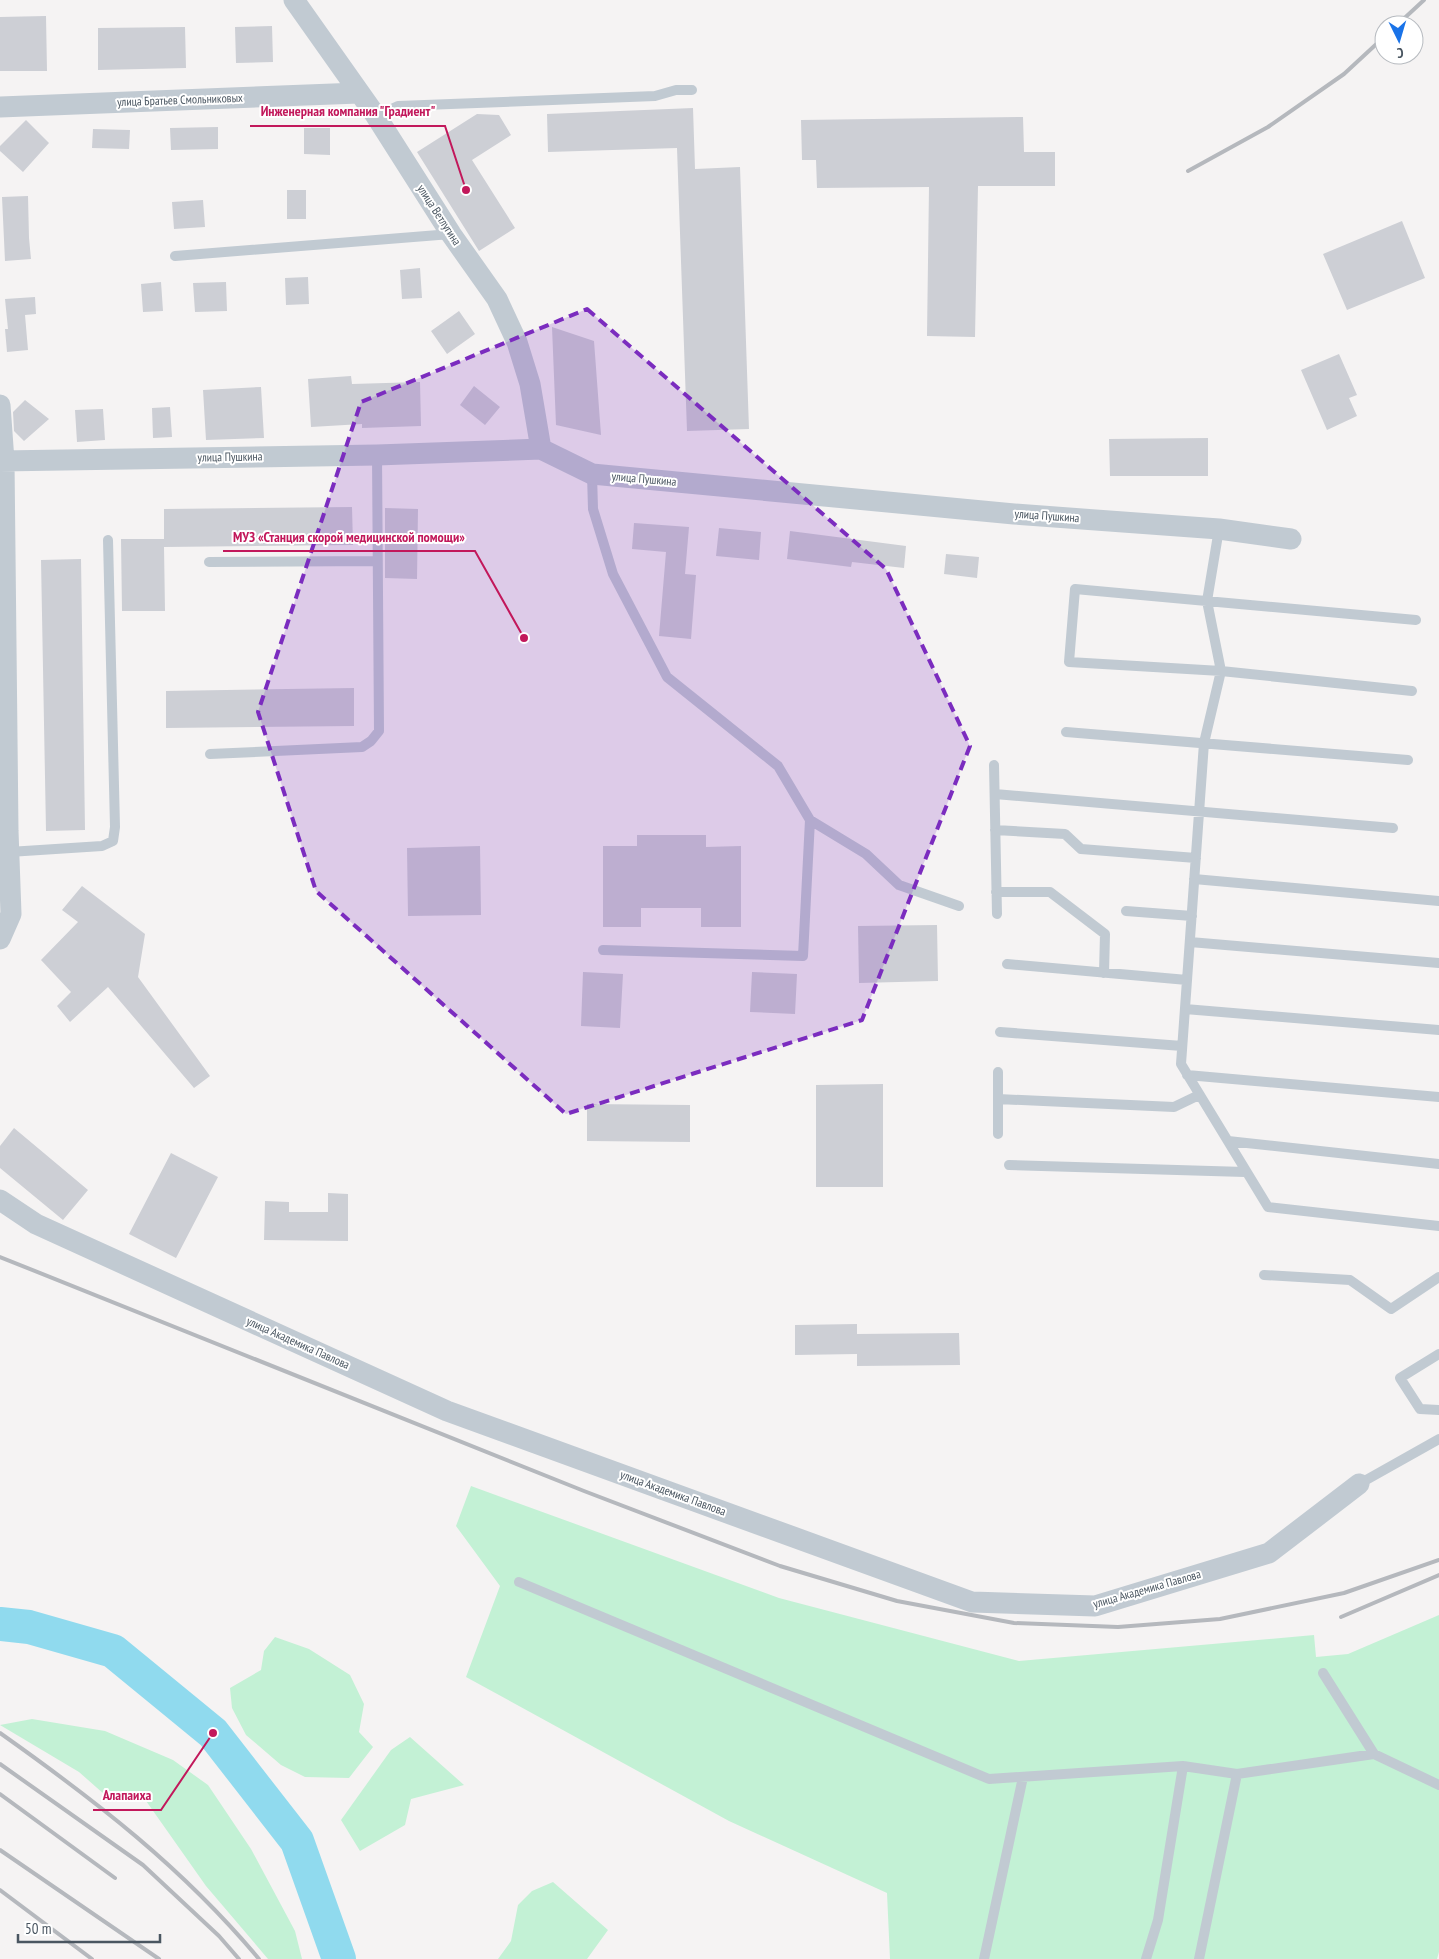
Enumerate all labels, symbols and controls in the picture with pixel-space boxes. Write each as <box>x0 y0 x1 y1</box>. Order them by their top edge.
north arrow <box>1374 15 1424 65</box>
text: С <box>1396 44 1404 62</box>
street label: улица Братьев Смольниковых <box>117 90 243 109</box>
callout: Инженерная компания "Градиент" <box>250 97 445 126</box>
text: Инженерная компания "Градиент" <box>261 102 435 120</box>
street label: улица Ветлугина <box>414 181 465 248</box>
street label: улица Пушкина <box>197 448 263 465</box>
street label: улица Пушкина <box>611 468 677 489</box>
street label: улица Пушкина <box>1014 506 1080 525</box>
callout: МУЗ «Станция скорой медицинской помощи» <box>223 522 475 551</box>
text: МУЗ «Станция скорой медицинской помощи» <box>233 528 465 546</box>
street label: улица Академика Павлова <box>244 1313 352 1372</box>
street label: улица Академика Павлова <box>618 1466 728 1519</box>
street label: улица Академика Павлова <box>1091 1566 1203 1611</box>
callout: Алапаиха <box>93 1781 161 1810</box>
text: Алапаиха <box>102 1786 152 1804</box>
scale bar <box>18 1912 160 1944</box>
text: 50 m <box>25 1919 51 1938</box>

